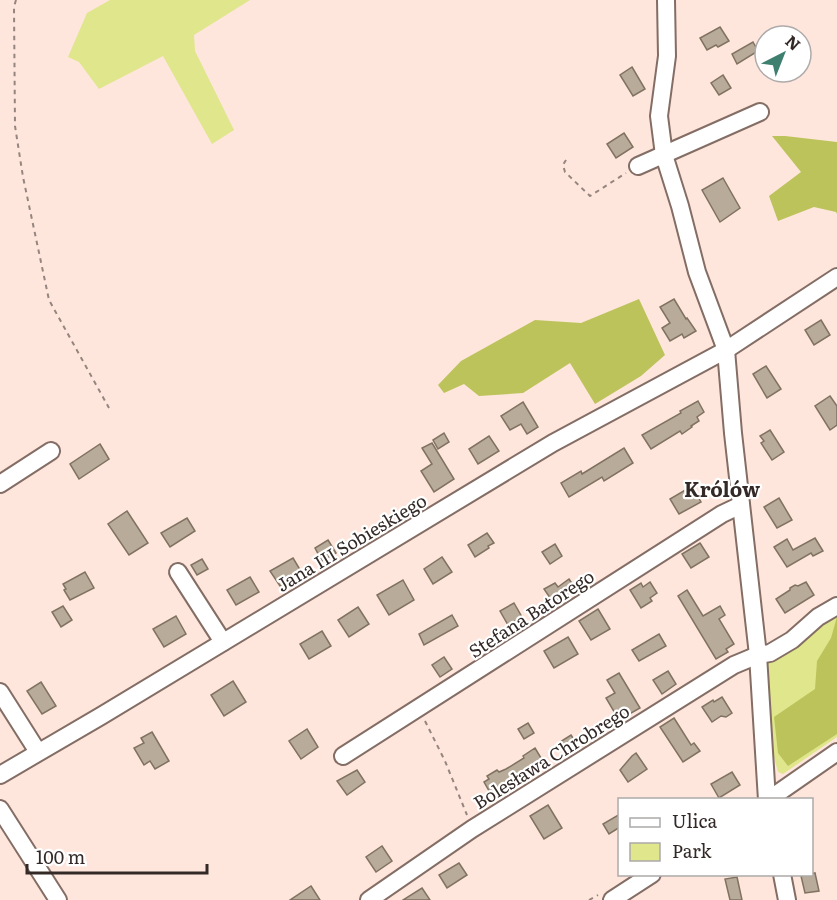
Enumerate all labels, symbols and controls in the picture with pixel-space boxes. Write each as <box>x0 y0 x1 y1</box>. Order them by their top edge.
north arrow <box>753 24 813 84</box>
text: N <box>781 29 807 56</box>
district label: Królów <box>684 473 760 503</box>
street label: Jana III Sobieskiego <box>271 486 431 598</box>
street label: Stefana Batorego <box>463 562 599 664</box>
street label: Bolesława Chrobrego <box>468 697 634 815</box>
legend <box>618 798 813 876</box>
text: Ulica <box>672 807 718 834</box>
scale bar <box>27 837 207 875</box>
text: Park <box>672 837 713 864</box>
text: 100 m <box>36 843 85 870</box>

